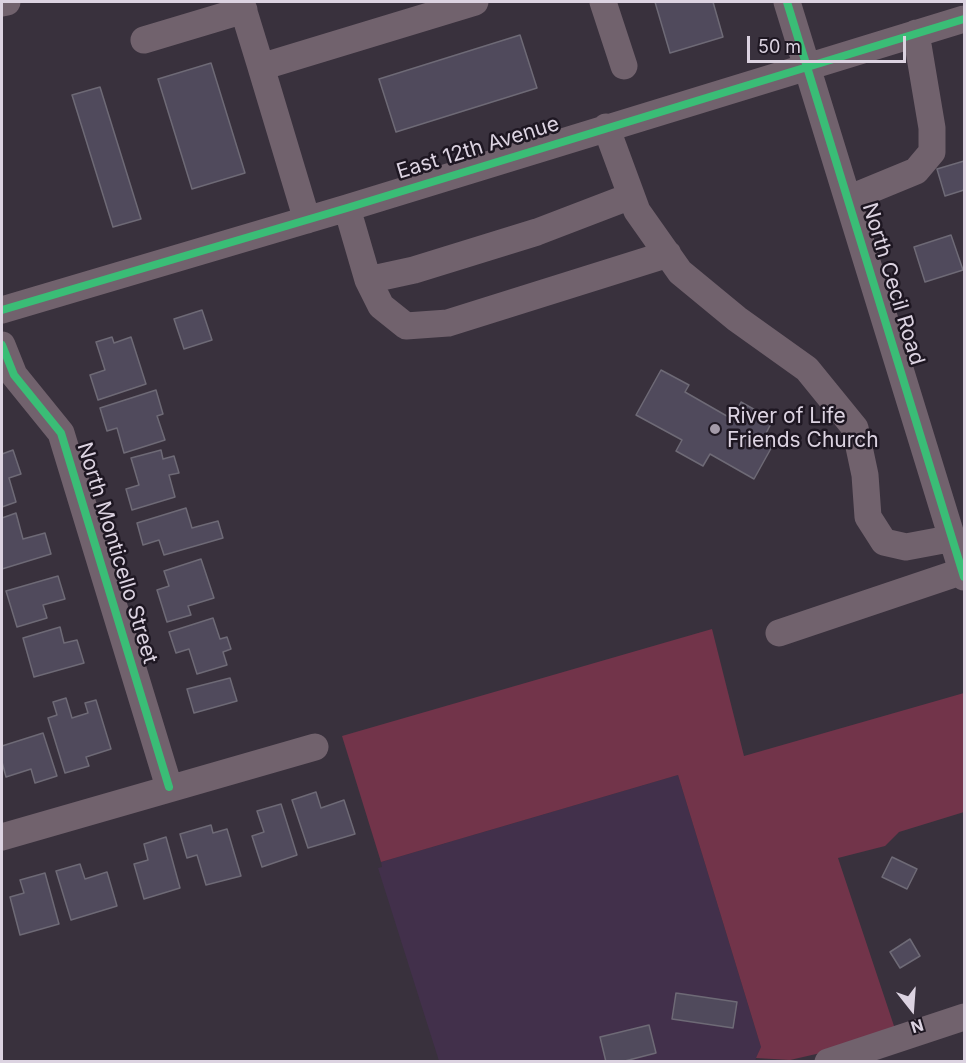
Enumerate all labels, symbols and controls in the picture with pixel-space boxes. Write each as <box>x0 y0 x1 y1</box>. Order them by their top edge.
scale bar <box>750 24 909 62</box>
text: 50 m <box>758 36 801 57</box>
street label: East 12th Avenue <box>394 111 562 185</box>
street label: North Cecil Road <box>856 200 930 368</box>
place label: River of Life Friends Church <box>727 404 879 454</box>
marker: River of Life Friends Church <box>708 422 722 436</box>
street label: North Monticello Street <box>71 439 163 667</box>
north arrow <box>882 979 942 1039</box>
text: N <box>909 1015 926 1038</box>

